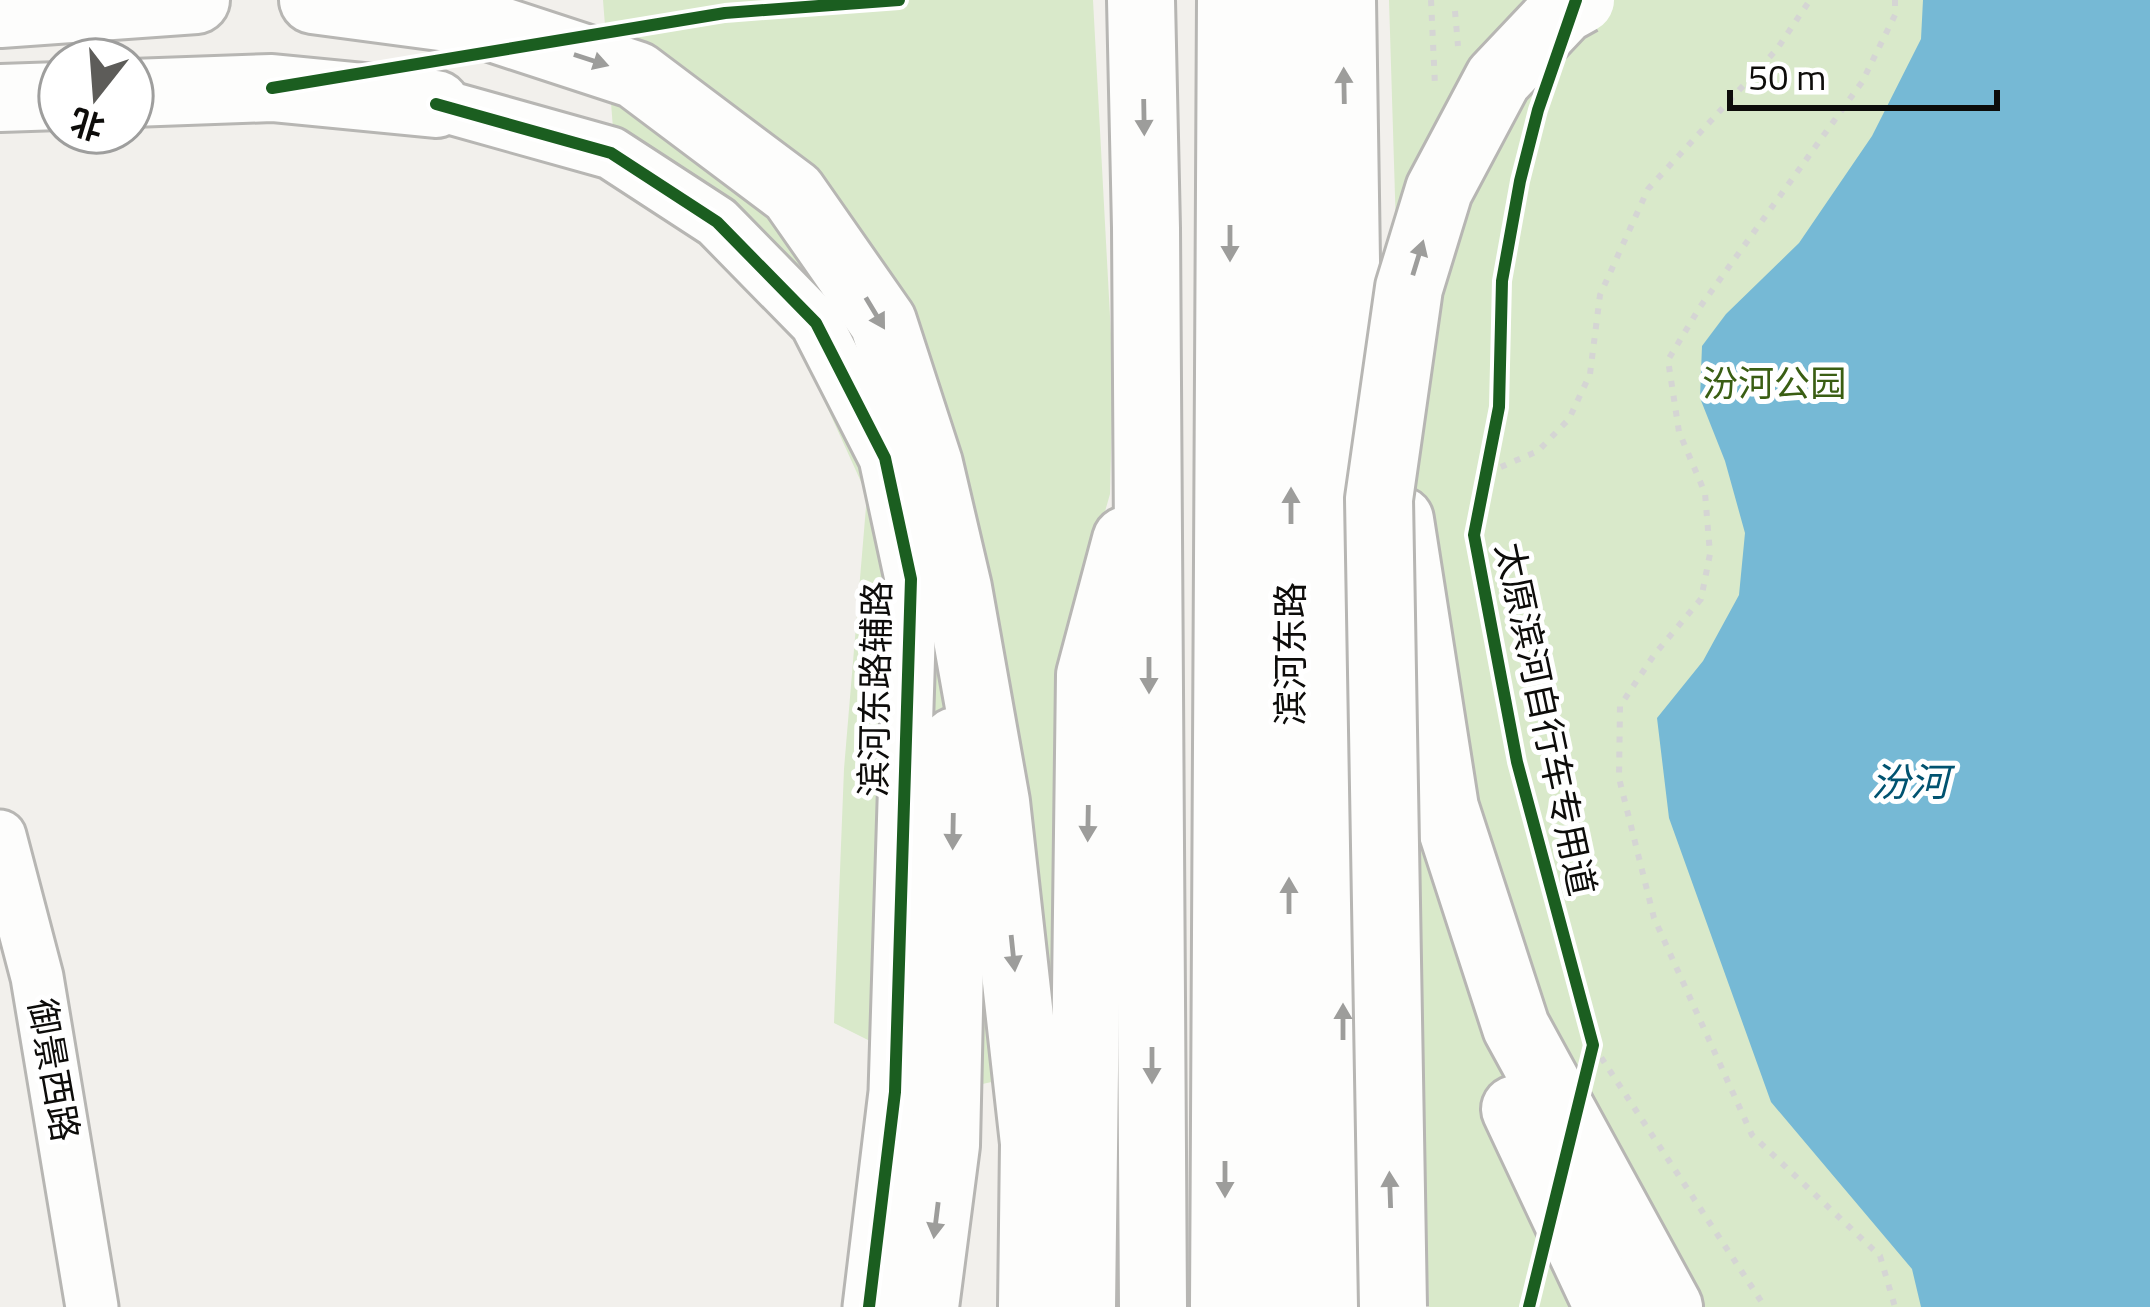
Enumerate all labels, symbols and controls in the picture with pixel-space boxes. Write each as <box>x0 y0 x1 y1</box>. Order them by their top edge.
north arrow <box>36 36 156 156</box>
scale bar <box>1730 36 1997 110</box>
text: 50 m <box>1748 49 1826 104</box>
one-way arrow <box>573 51 610 70</box>
one-way arrow <box>1334 66 1353 104</box>
text: 北 <box>64 96 110 153</box>
one-way arrow <box>1134 99 1153 137</box>
one-way arrow <box>1220 225 1240 263</box>
one-way arrow <box>1410 239 1428 276</box>
one-way arrow <box>864 296 885 330</box>
park label: 汾河公园 <box>1702 355 1846 410</box>
one-way arrow <box>1281 486 1301 524</box>
street label: 太原滨河自行车专用道 <box>1482 537 1611 901</box>
street label: 滨河东路辅路 <box>845 581 904 797</box>
street label: 滨河东路 <box>1262 582 1317 726</box>
one-way arrow <box>1139 657 1159 695</box>
water label: 汾河 <box>1871 752 1956 811</box>
one-way arrow <box>1078 805 1097 843</box>
one-way arrow <box>943 813 962 851</box>
one-way arrow <box>1279 876 1299 914</box>
one-way arrow <box>1004 934 1023 972</box>
street label: 御景西路 <box>15 994 94 1146</box>
one-way arrow <box>1333 1002 1353 1040</box>
one-way arrow <box>1142 1047 1162 1085</box>
one-way arrow <box>1215 1161 1235 1199</box>
one-way arrow <box>1380 1170 1399 1208</box>
one-way arrow <box>927 1202 946 1239</box>

